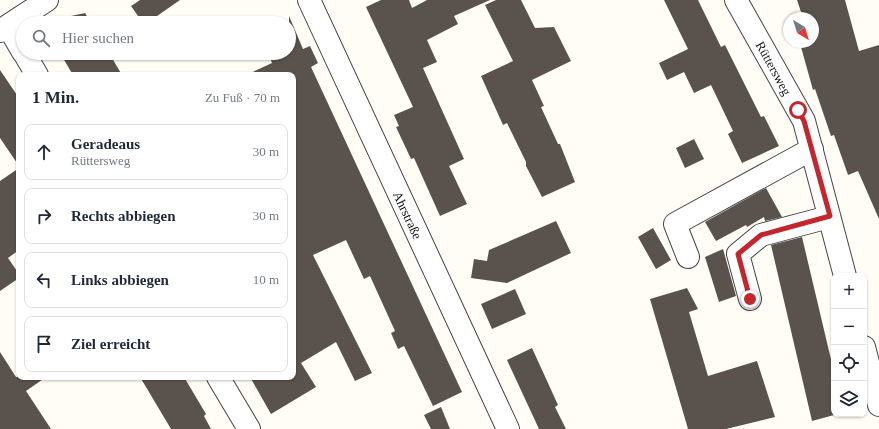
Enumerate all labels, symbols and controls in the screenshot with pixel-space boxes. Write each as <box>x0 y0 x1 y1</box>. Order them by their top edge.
north arrow <box>783 12 819 48</box>
search box <box>16 16 296 60</box>
icon: search <box>30 27 52 49</box>
text: Hier suchen <box>62 30 134 46</box>
street label: Rüttersweg <box>753 39 795 98</box>
text: 1 Min. <box>32 88 79 107</box>
text: Zu Fuß · 70 m <box>205 90 280 105</box>
route start <box>789 101 807 119</box>
text: Geradeaus <box>71 136 140 152</box>
icon: ahead <box>33 141 55 163</box>
text: 30 m <box>253 144 279 159</box>
text: Rüttersweg <box>71 153 130 168</box>
street label: Ahrstraße <box>390 189 425 242</box>
icon: right <box>33 205 55 227</box>
text: Rechts abbiegen <box>71 208 176 224</box>
text: 30 m <box>253 208 279 223</box>
icon: left <box>33 269 55 291</box>
text: Links abbiegen <box>71 272 169 288</box>
text: 10 m <box>253 272 279 287</box>
map controls <box>831 273 867 417</box>
button: + <box>831 273 867 309</box>
route end <box>741 290 759 308</box>
button: − <box>831 309 867 345</box>
icon: arrive <box>33 333 55 355</box>
text: Ziel erreicht <box>71 336 150 352</box>
button: locate <box>831 345 867 381</box>
button: layers <box>831 381 867 417</box>

